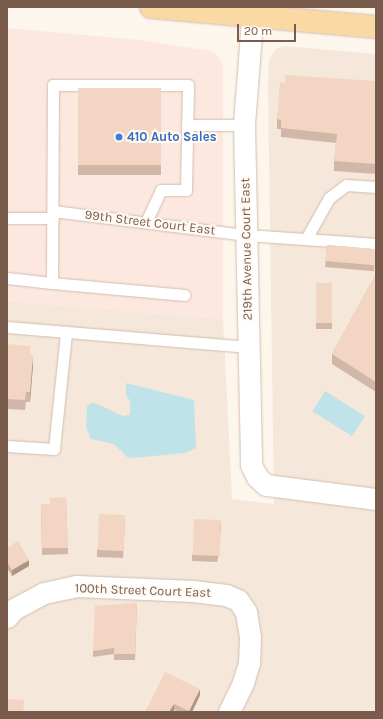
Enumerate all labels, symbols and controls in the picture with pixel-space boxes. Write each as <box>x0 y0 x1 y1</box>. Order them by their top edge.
scale bar <box>239 16 298 42</box>
text: 20 m <box>244 24 272 38</box>
place label: 410 Auto Sales <box>127 129 217 145</box>
marker: 410 Auto Sales <box>114 132 124 142</box>
street label: 219th Avenue Court East <box>238 177 256 321</box>
street label: 99th Street Court East <box>84 207 216 239</box>
street label: 100th Street Court East <box>75 581 211 601</box>

